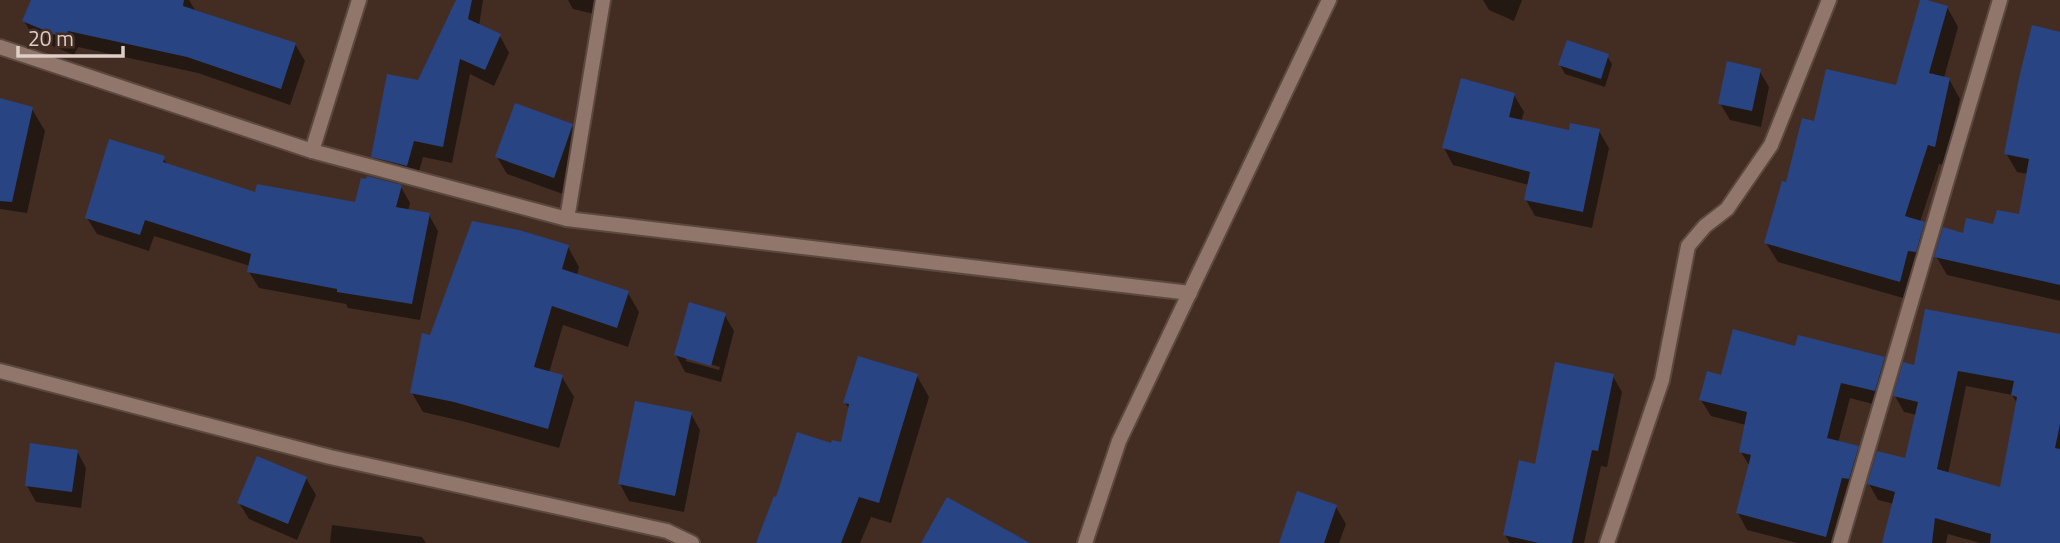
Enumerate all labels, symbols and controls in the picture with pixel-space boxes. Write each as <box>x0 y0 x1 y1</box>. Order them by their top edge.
scale bar <box>18 14 122 58</box>
text: 20 m <box>28 22 74 54</box>

